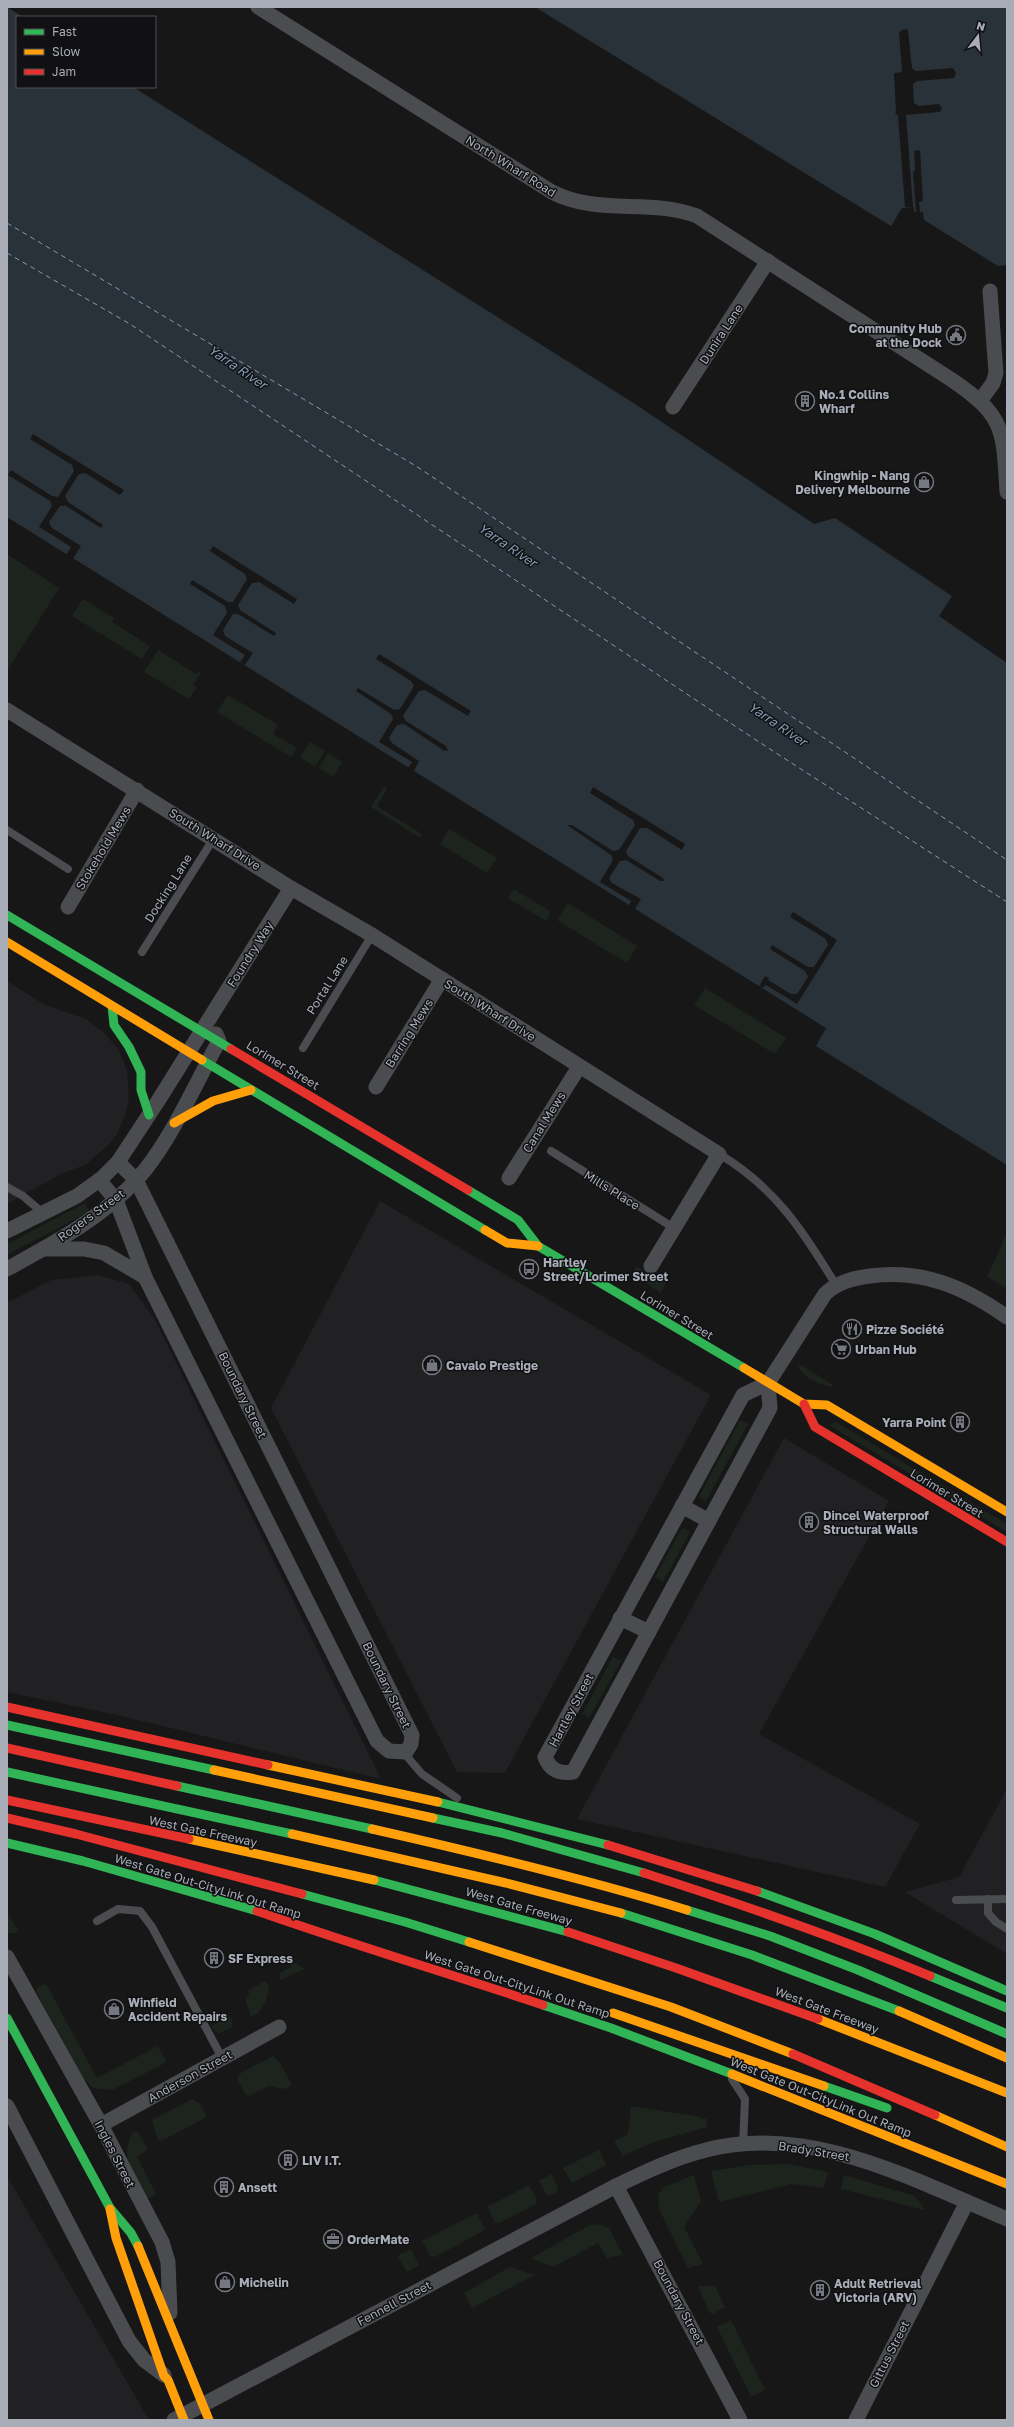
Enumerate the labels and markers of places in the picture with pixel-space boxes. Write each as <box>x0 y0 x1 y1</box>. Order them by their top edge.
place label: Community Hub at the Dock <box>849 321 943 350</box>
public building icon: Community Hub at the Dock <box>945 324 967 346</box>
place label: No.1 Collins Wharf <box>819 387 889 416</box>
building icon: No.1 Collins Wharf <box>794 390 816 412</box>
place label: Kingwhip - Nang Delivery Melbourne <box>795 468 910 497</box>
shop icon: Kingwhip - Nang Delivery Melbourne <box>913 471 935 493</box>
place label: Hartley Street/Lorimer Street <box>543 1255 668 1284</box>
bus stop icon: Hartley Street/Lorimer Street <box>518 1258 540 1280</box>
restaurant icon: Pizze Société <box>841 1318 863 1340</box>
place label: Pizze Société <box>866 1322 944 1337</box>
supermarket icon: Urban Hub <box>830 1338 852 1360</box>
place label: Urban Hub <box>855 1342 917 1357</box>
shop icon: Cavalo Prestige <box>421 1354 443 1376</box>
place label: Cavalo Prestige <box>446 1358 538 1373</box>
building icon: Yarra Point <box>949 1411 971 1433</box>
place label: Yarra Point <box>882 1415 946 1430</box>
place label: Dincel Waterproof Structural Walls <box>823 1508 929 1537</box>
building icon: Dincel Waterproof Structural Walls <box>798 1511 820 1533</box>
building icon: SF Express <box>203 1947 225 1969</box>
place label: SF Express <box>228 1951 293 1966</box>
place label: Winfield Accident Repairs <box>128 1995 228 2024</box>
shop icon: Winfield Accident Repairs <box>103 1998 125 2020</box>
building icon: LIV I.T. <box>277 2149 299 2171</box>
place label: LIV I.T. <box>302 2153 342 2168</box>
building icon: Ansett <box>213 2176 235 2198</box>
place label: Ansett <box>238 2180 277 2195</box>
office icon: OrderMate <box>322 2228 344 2250</box>
place label: OrderMate <box>347 2232 409 2247</box>
shop icon: Michelin <box>214 2271 236 2293</box>
place label: Michelin <box>239 2275 289 2290</box>
place label: Adult Retrieval Victoria (ARV) <box>834 2276 921 2305</box>
building icon: Adult Retrieval Victoria (ARV) <box>809 2279 831 2301</box>

